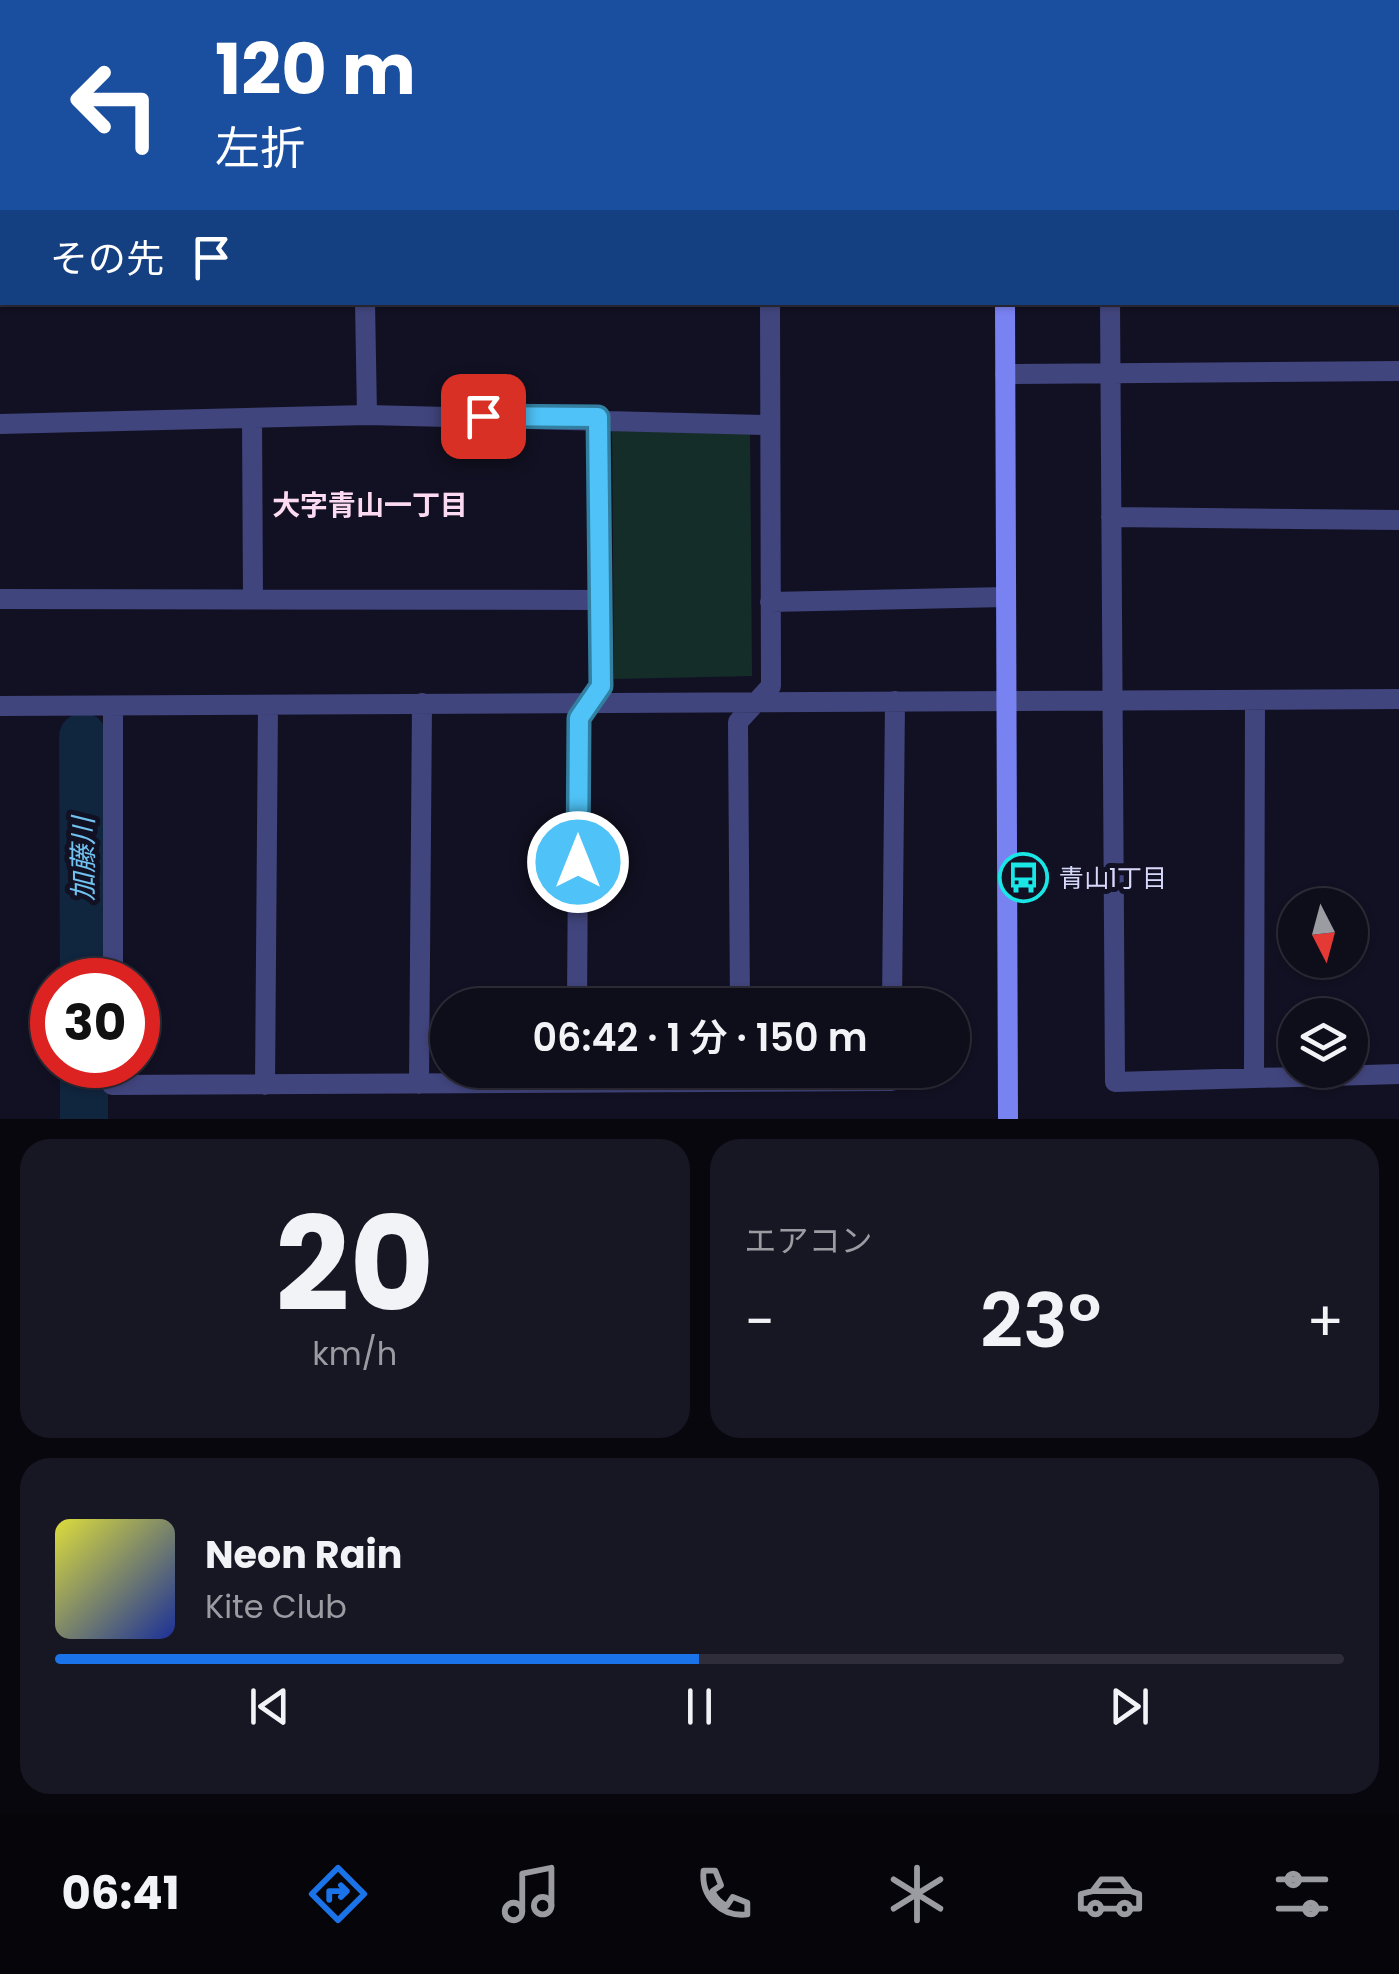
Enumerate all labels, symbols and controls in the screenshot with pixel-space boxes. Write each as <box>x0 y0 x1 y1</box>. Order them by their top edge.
text: 120 m <box>215 20 416 119</box>
icon: left <box>50 40 180 170</box>
text: 左折 <box>215 117 305 180</box>
icon: arrive <box>184 230 239 285</box>
text: その先 <box>50 232 164 285</box>
pin <box>441 374 526 459</box>
icon: arrive <box>456 389 511 444</box>
district label: 大字青山一丁目 <box>272 486 468 525</box>
position arrow <box>526 810 630 914</box>
water label: 加藤川 <box>64 814 103 901</box>
bus stop icon: 青山1丁目 <box>998 852 1050 904</box>
place label: 青山1丁目 <box>1059 861 1167 896</box>
north arrow <box>1278 888 1368 978</box>
map controls <box>1278 888 1368 1088</box>
speed limit sign: 30 <box>30 958 160 1088</box>
button: layers <box>1278 998 1368 1088</box>
text: 06:42 · 1 分 · 150 m <box>533 1011 867 1064</box>
text: 20 <box>275 1173 434 1356</box>
text: エアコン <box>745 1218 873 1263</box>
text: 23° <box>980 1268 1101 1373</box>
text: − <box>745 1283 775 1360</box>
text: + <box>1306 1283 1344 1360</box>
text: km/h <box>312 1331 397 1376</box>
text: Neon Rain <box>205 1528 402 1581</box>
text: Kite Club <box>205 1584 347 1629</box>
icon: previous <box>242 1679 297 1734</box>
icon: pause <box>672 1679 727 1734</box>
icon: next <box>1102 1679 1157 1734</box>
icon: directions <box>303 1859 373 1929</box>
icon: music <box>496 1859 566 1929</box>
icon: phone <box>689 1859 759 1929</box>
icon: climate <box>882 1859 952 1929</box>
icon: car <box>1075 1859 1145 1929</box>
icon: filters <box>1267 1859 1337 1929</box>
text: 06:41 <box>61 1862 180 1925</box>

